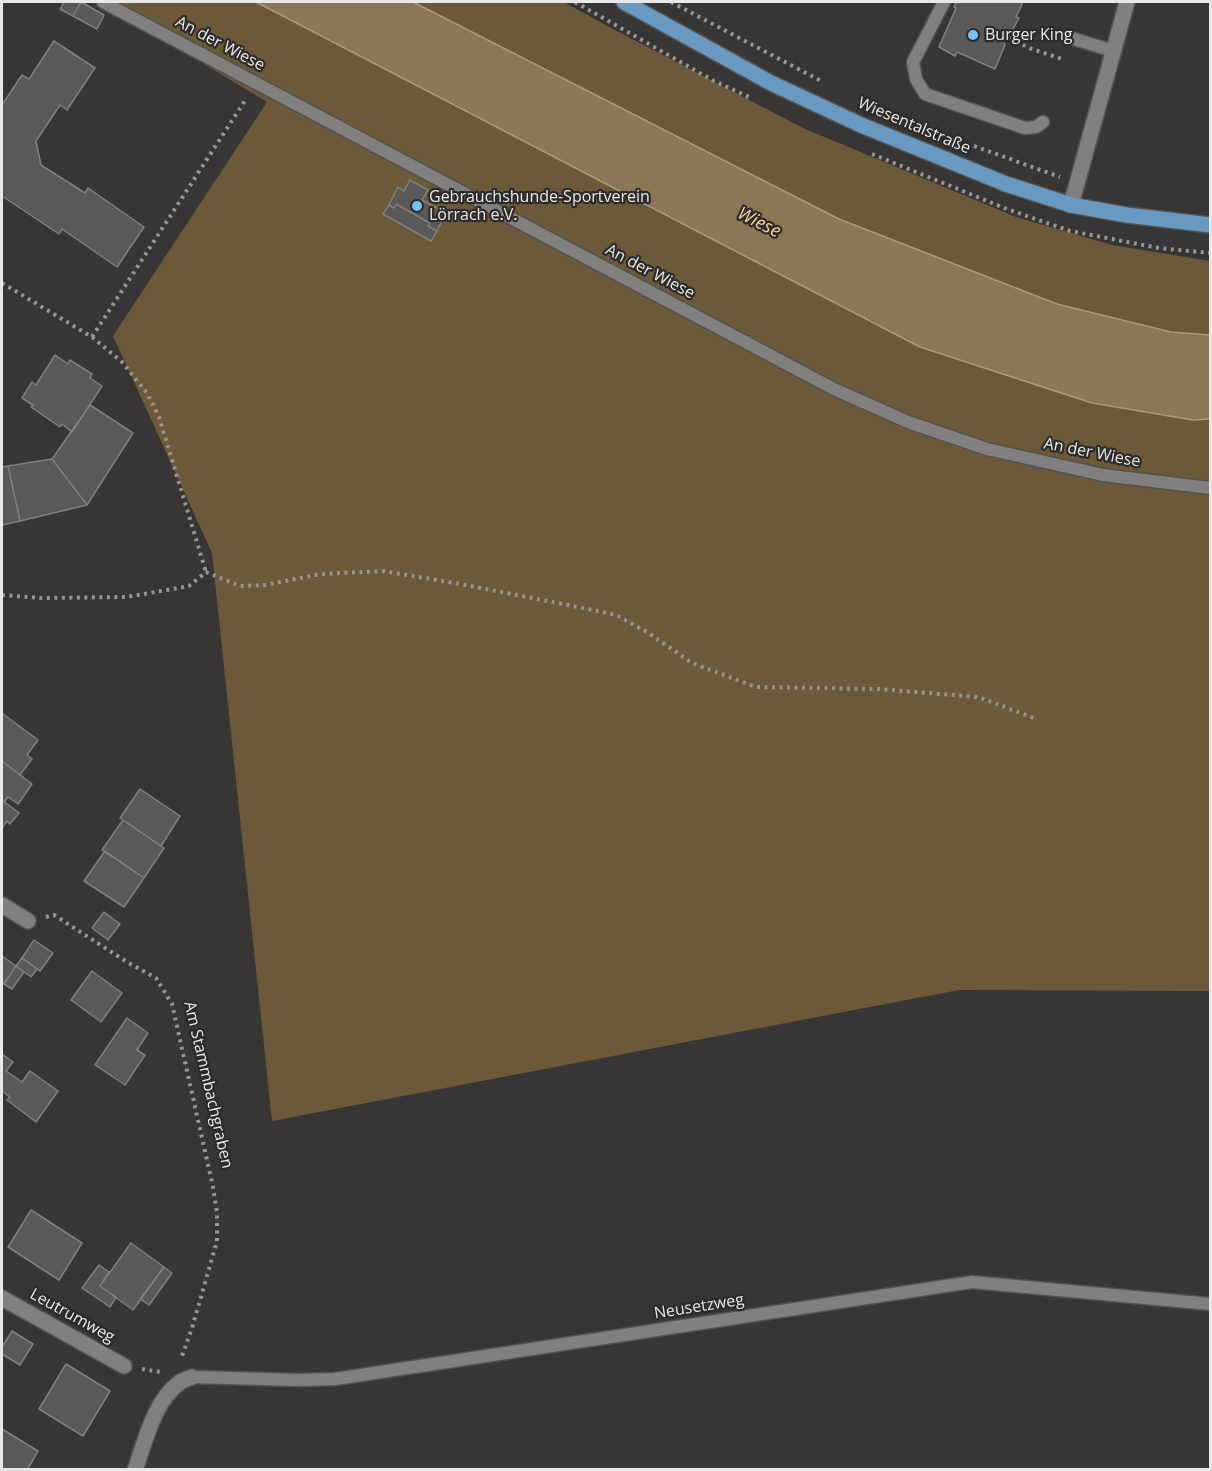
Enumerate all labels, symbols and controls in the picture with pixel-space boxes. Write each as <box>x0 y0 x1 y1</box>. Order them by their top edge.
street label: An der Wiese <box>172 13 268 75</box>
place label: Burger King <box>985 25 1072 45</box>
marker: Burger King <box>966 28 980 42</box>
street label: Wiesentalstraße <box>855 94 973 158</box>
place label: Gebrauchshunde-Sportverein Lörrach e.V. <box>429 187 650 225</box>
marker: Gebrauchshunde-Sportverein Lörrach e.V. <box>410 199 424 213</box>
water label: Wiese <box>734 203 784 243</box>
street label: An der Wiese <box>602 241 698 303</box>
street label: An der Wiese <box>1042 434 1142 472</box>
street label: Am Stammbachgraben <box>179 1000 237 1170</box>
street label: Leutrumweg <box>26 1285 118 1347</box>
street label: Neusetzweg <box>653 1290 745 1324</box>

